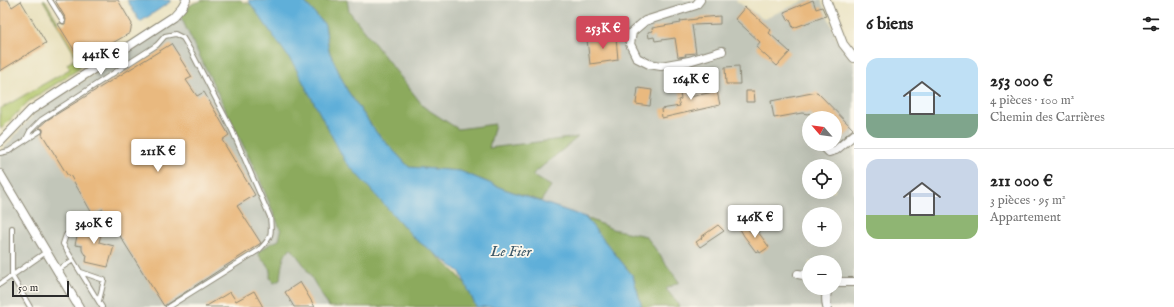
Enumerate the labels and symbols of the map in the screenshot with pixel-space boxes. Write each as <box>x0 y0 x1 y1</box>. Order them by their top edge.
pin: 253K € <box>570 16 636 50</box>
pin: 441K € <box>68 42 134 76</box>
pin: 164K € <box>658 67 724 101</box>
north arrow <box>802 111 842 151</box>
pin: 211K € <box>125 139 191 173</box>
pin: 146K € <box>722 205 788 239</box>
pin: 340K € <box>61 211 127 245</box>
water label: Le Fier <box>490 242 532 261</box>
scale bar <box>12 279 69 298</box>

